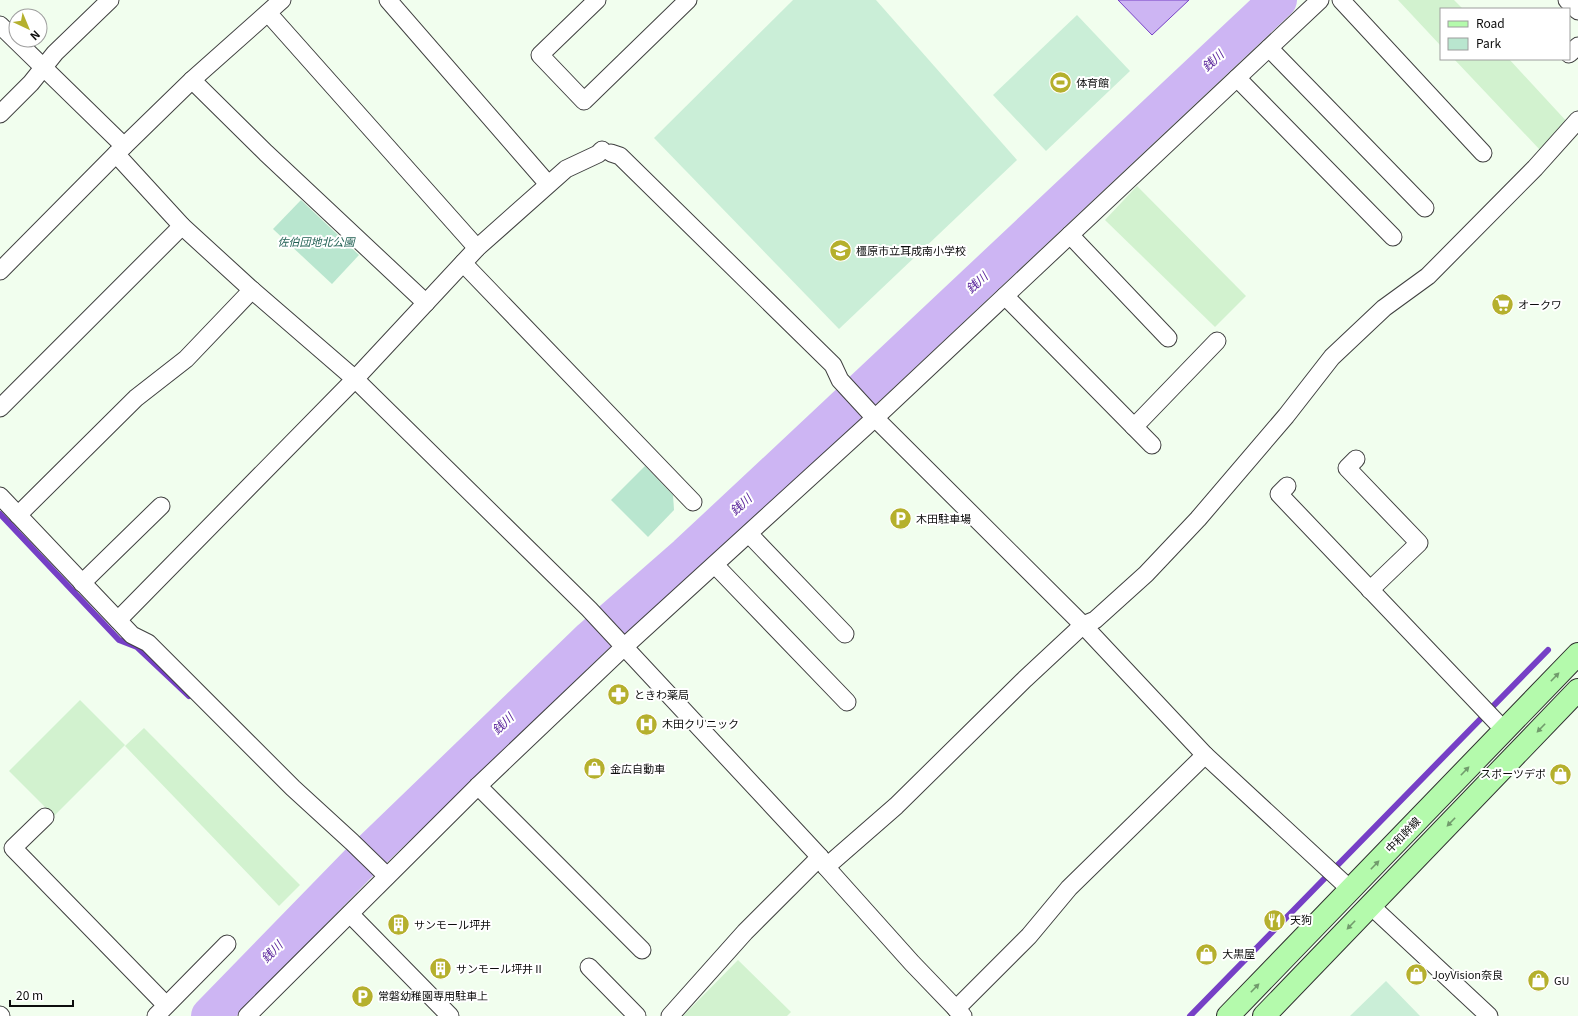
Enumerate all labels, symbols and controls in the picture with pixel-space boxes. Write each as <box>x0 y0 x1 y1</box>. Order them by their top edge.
north arrow <box>8 8 48 48</box>
legend <box>1440 8 1570 60</box>
text: Road <box>1476 14 1505 31</box>
text: N <box>27 27 44 45</box>
text: Park <box>1476 34 1501 51</box>
water label: 銭川 <box>1197 44 1228 74</box>
sports icon: 体育館 <box>1048 70 1074 96</box>
place label: 体育館 <box>1076 74 1109 90</box>
park label: 佐伯団地北公園 <box>278 233 356 249</box>
school or university icon: 橿原市立耳成南小学校 <box>827 238 853 264</box>
place label: 橿原市立耳成南小学校 <box>856 242 966 258</box>
water label: 銭川 <box>961 266 992 296</box>
supermarket icon: オークワ <box>1490 292 1516 318</box>
place label: オークワ <box>1518 296 1562 312</box>
water label: 銭川 <box>725 488 756 518</box>
parking icon: 木田駐車場 <box>888 506 914 532</box>
place label: 木田駐車場 <box>916 510 971 526</box>
one-way arrow <box>1550 672 1560 682</box>
pharmacy icon: ときわ薬局 <box>606 682 632 708</box>
place label: ときわ薬局 <box>634 686 689 702</box>
water label: 銭川 <box>487 707 518 737</box>
hospital icon: 木田クリニック <box>633 711 659 737</box>
place label: 木田クリニック <box>662 715 739 731</box>
one-way arrow <box>1536 723 1546 733</box>
shop icon: 金広自動車 <box>581 756 607 782</box>
place label: 金広自動車 <box>610 760 665 776</box>
shop icon: スポーツデポ <box>1548 761 1574 787</box>
place label: スポーツデポ <box>1480 765 1546 781</box>
one-way arrow <box>1460 766 1470 776</box>
street label: 中和幹線 <box>1381 813 1423 856</box>
one-way arrow <box>1446 817 1456 827</box>
one-way arrow <box>1370 860 1380 870</box>
restaurant icon: 天狗 <box>1261 907 1287 933</box>
place label: 天狗 <box>1290 911 1312 927</box>
building icon: サンモール坪井 <box>386 912 412 938</box>
place label: サンモール坪井 <box>414 916 491 932</box>
one-way arrow <box>1346 920 1356 930</box>
water label: 銭川 <box>256 935 287 966</box>
shop icon: 大黒屋 <box>1194 941 1220 967</box>
place label: 大黒屋 <box>1222 945 1255 961</box>
building icon: サンモール坪井Ⅱ <box>428 956 454 982</box>
place label: サンモール坪井Ⅱ <box>456 960 544 976</box>
shop icon: JoyVision奈良 <box>1403 962 1429 988</box>
place label: JoyVision奈良 <box>1432 966 1503 982</box>
shop icon: GU <box>1526 968 1552 994</box>
place label: GU <box>1554 972 1570 988</box>
scale bar <box>10 982 73 1008</box>
parking icon: 常磐幼稚園専用駐車上 <box>350 983 376 1009</box>
one-way arrow <box>1250 983 1260 993</box>
text: 20 m <box>16 986 43 1003</box>
place label: 常磐幼稚園専用駐車上 <box>378 987 488 1003</box>

